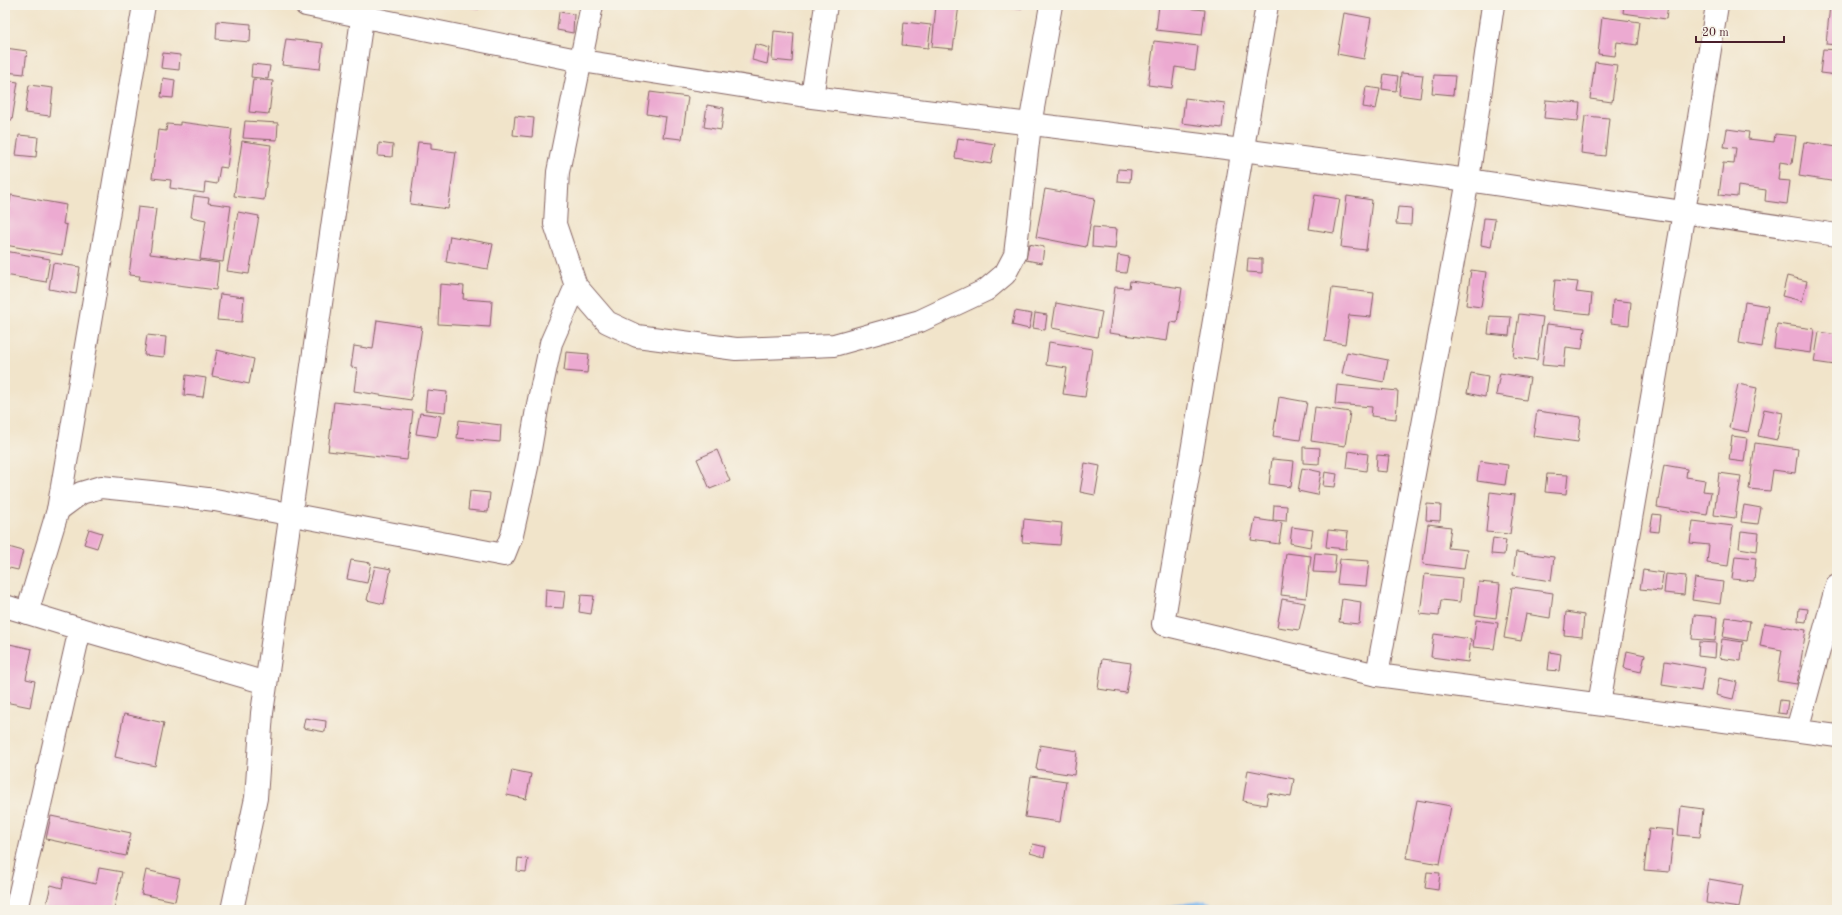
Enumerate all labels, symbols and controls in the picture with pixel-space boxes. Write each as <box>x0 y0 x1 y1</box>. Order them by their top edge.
scale bar <box>1696 18 1784 44</box>
text: 20 m <box>1702 27 1729 39</box>

